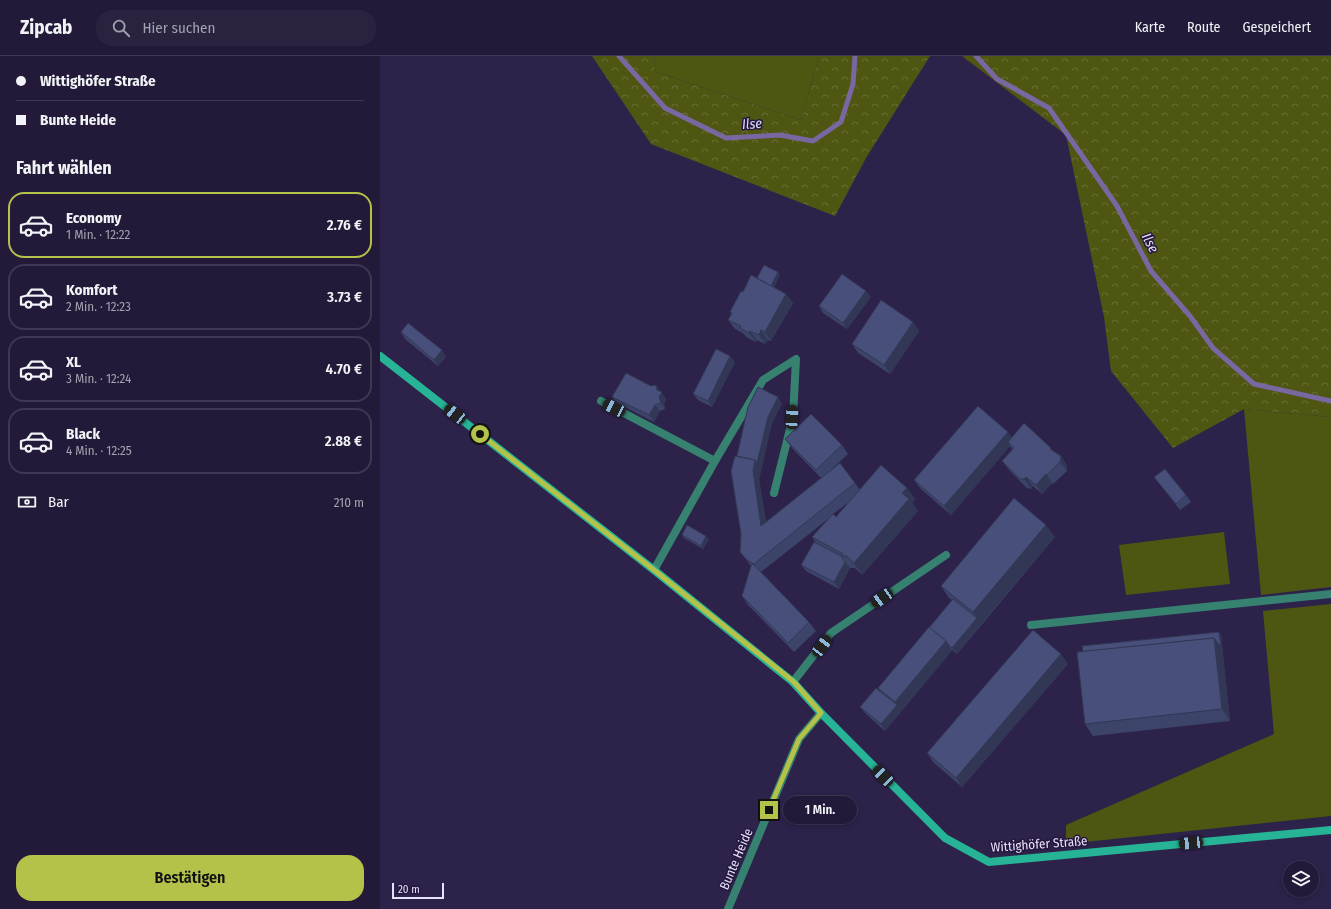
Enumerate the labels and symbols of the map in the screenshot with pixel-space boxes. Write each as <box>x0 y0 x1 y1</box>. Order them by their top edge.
water label: Ilse <box>742 115 763 133</box>
water label: Ilse <box>1138 230 1162 256</box>
car <box>601 397 627 419</box>
car <box>442 402 468 426</box>
car <box>785 405 799 429</box>
route start <box>471 425 489 443</box>
car <box>869 586 895 610</box>
car <box>810 633 834 659</box>
car <box>870 763 896 789</box>
callout: 1 Min. <box>783 796 857 824</box>
route end <box>760 801 778 819</box>
street label: Bunte Heide <box>716 826 756 892</box>
street label: Wittighöfer Straße <box>990 833 1088 855</box>
car <box>1179 836 1203 850</box>
scale bar <box>392 881 444 900</box>

